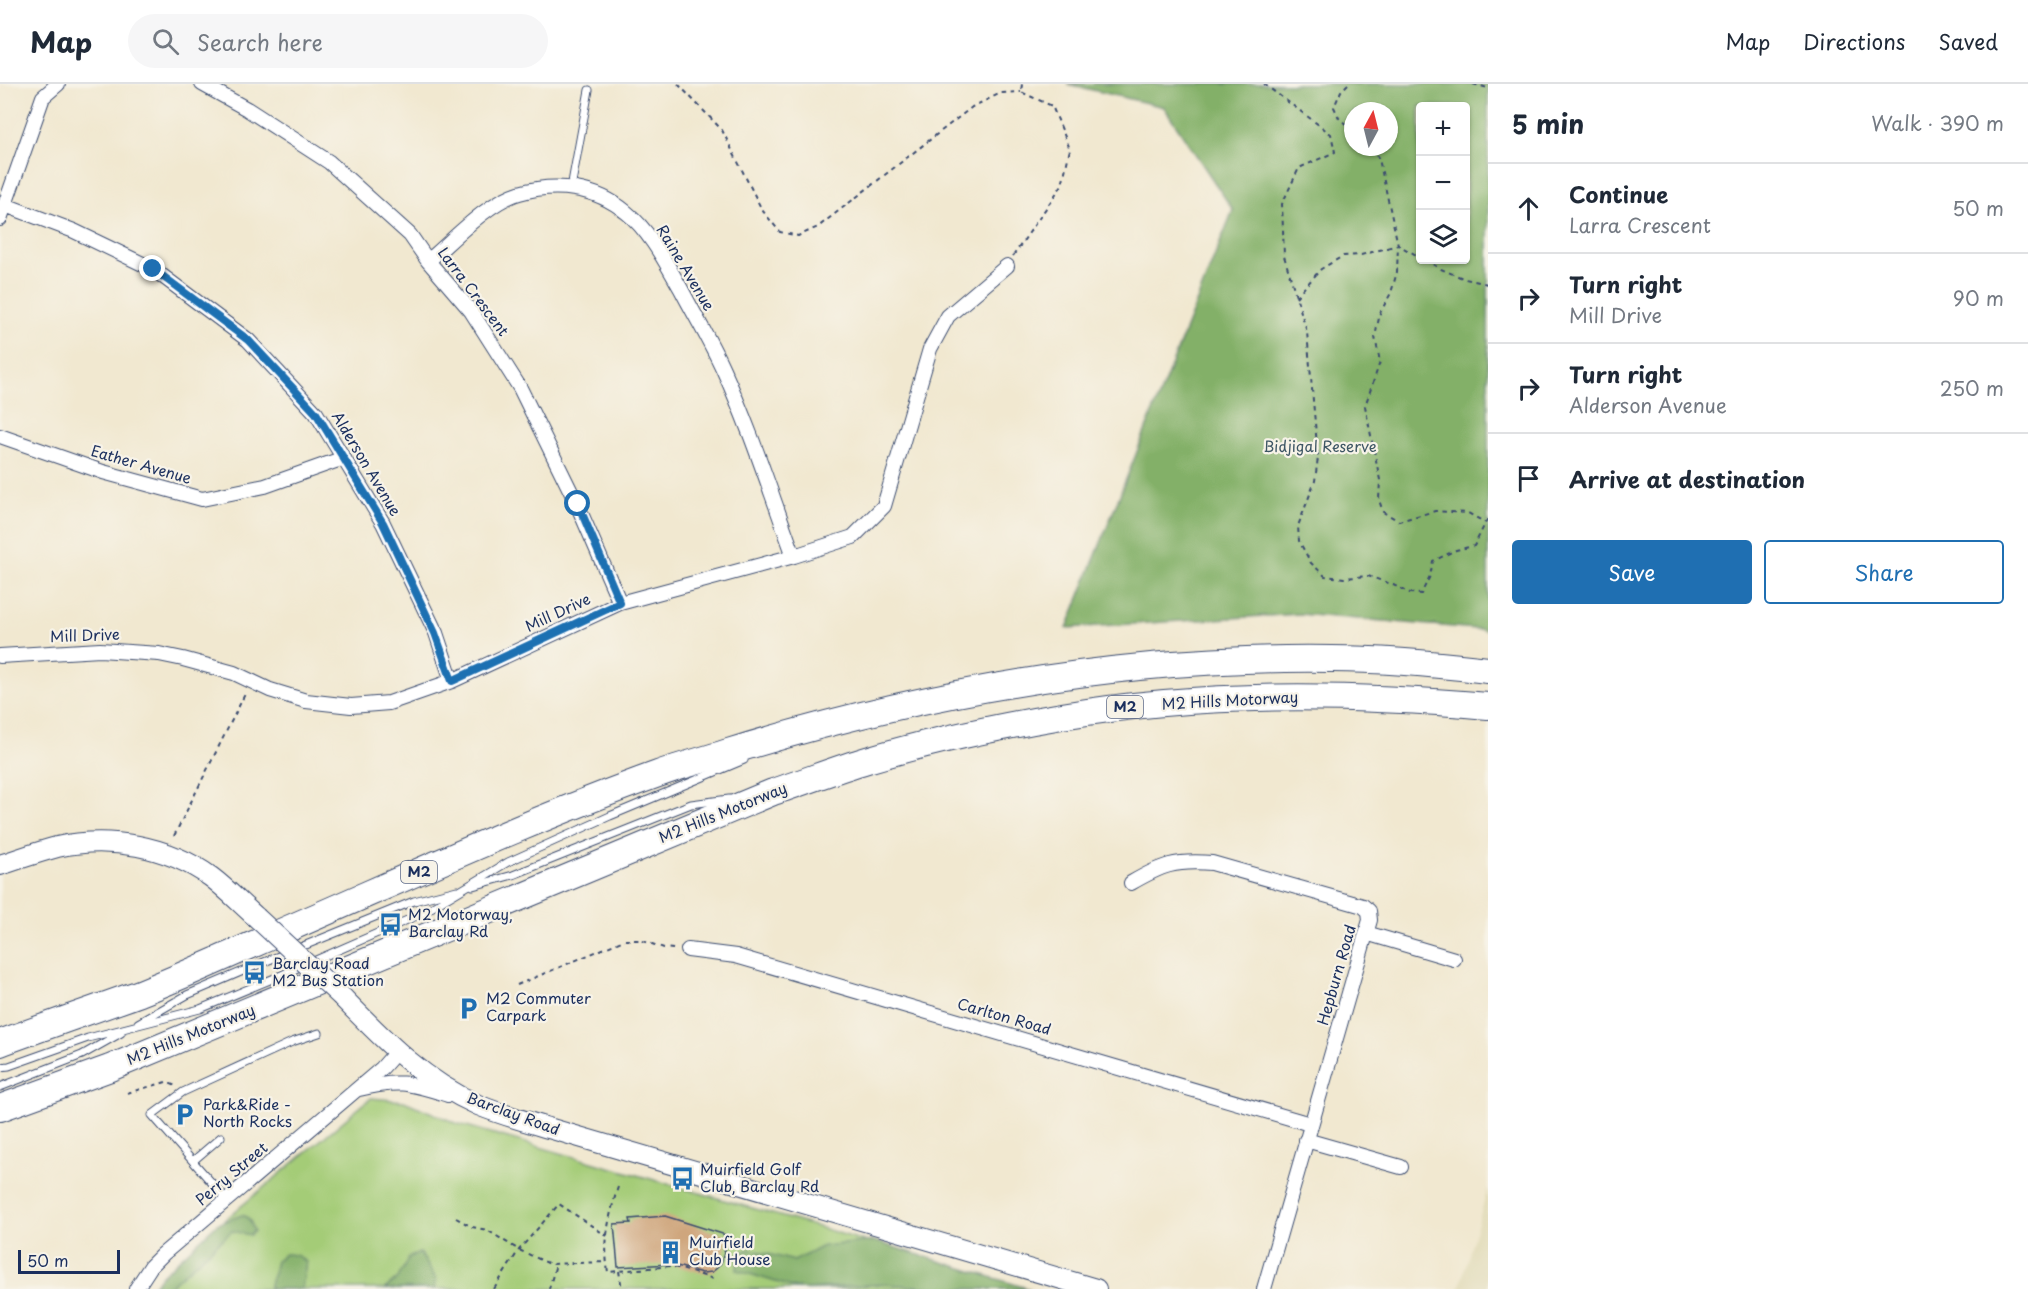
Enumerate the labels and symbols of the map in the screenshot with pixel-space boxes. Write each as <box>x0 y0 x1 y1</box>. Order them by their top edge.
north arrow <box>1344 102 1398 156</box>
street label: Raine Avenue <box>651 220 721 315</box>
street label: Larra Crescent <box>433 242 515 341</box>
route end <box>139 255 165 281</box>
street label: Alderson Avenue <box>327 407 408 520</box>
park label: Bidjigal Reserve <box>1263 434 1377 457</box>
street label: Eather Avenue <box>89 438 194 489</box>
route start <box>564 490 590 516</box>
street label: Mill Drive <box>521 586 594 637</box>
street label: Mill Drive <box>50 622 120 647</box>
street label: M2 Hills Motorway <box>1161 684 1299 715</box>
road number: M2 <box>1107 696 1143 718</box>
street label: M2 Hills Motorway <box>655 775 790 848</box>
road number: M2 <box>401 861 437 883</box>
place label: M2 Motorway, Barclay Rd <box>408 902 513 942</box>
bus stop icon: M2 Motorway, Barclay Rd <box>377 911 403 937</box>
street label: Hepburn Road <box>1310 922 1361 1028</box>
place label: Barclay Road M2 Bus Station <box>272 951 384 991</box>
bus stop icon: Barclay Road M2 Bus Station <box>241 960 267 986</box>
place label: M2 Commuter Carpark <box>486 986 591 1026</box>
street label: Carlton Road <box>955 991 1054 1040</box>
parking icon: M2 Commuter Carpark <box>455 995 481 1021</box>
street label: M2 Hills Motorway <box>123 997 258 1070</box>
street label: Barclay Road <box>464 1085 563 1140</box>
place label: Park&Ride - North Rocks <box>203 1092 292 1132</box>
parking icon: Park&Ride - North Rocks <box>172 1101 198 1127</box>
street label: Perry Street <box>190 1136 272 1210</box>
place label: Muirfield Golf Club, Barclay Rd <box>700 1157 819 1197</box>
bus stop icon: Muirfield Golf Club, Barclay Rd <box>669 1166 695 1192</box>
place label: Muirfield Club House <box>689 1230 770 1270</box>
building icon: Muirfield Club House <box>658 1239 684 1265</box>
scale bar <box>18 1247 120 1274</box>

